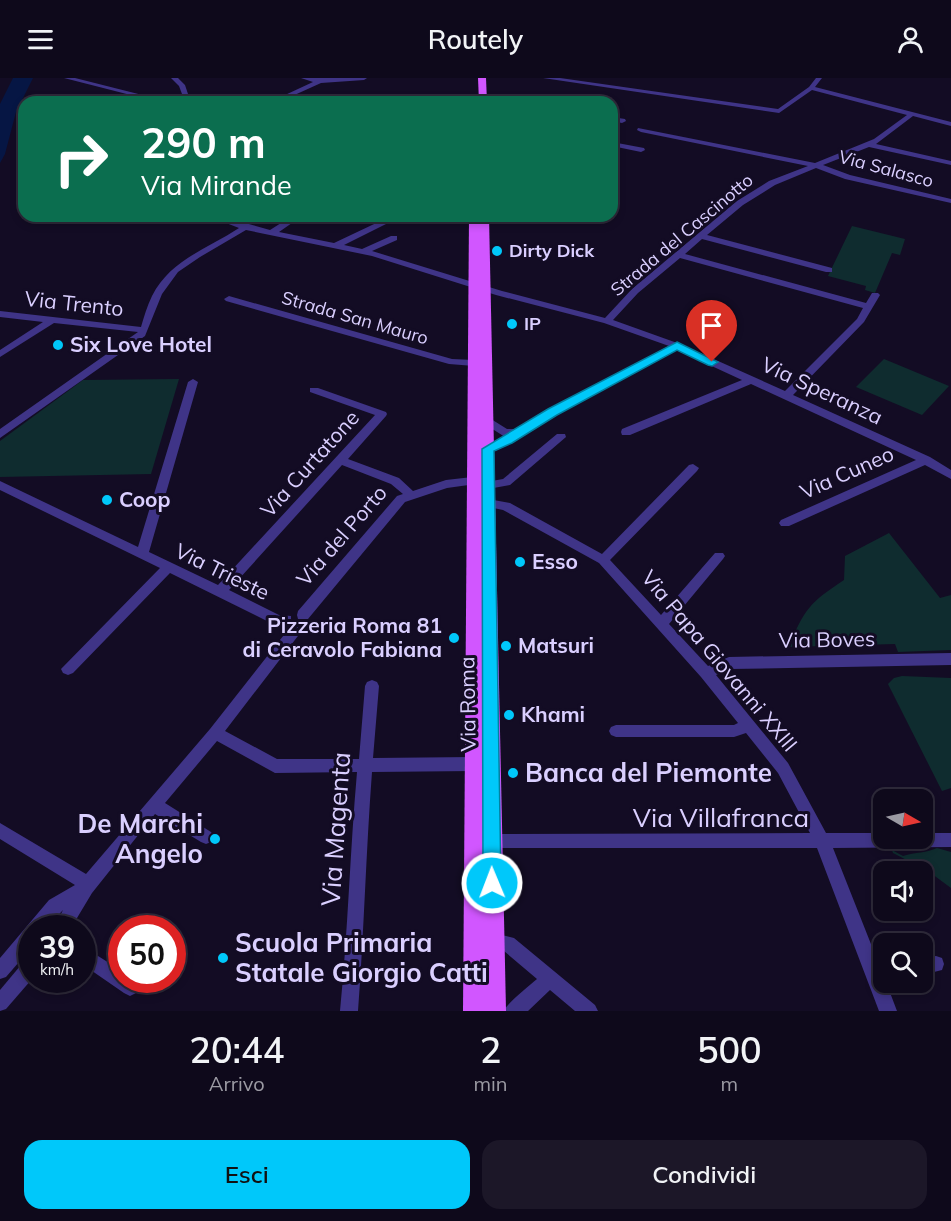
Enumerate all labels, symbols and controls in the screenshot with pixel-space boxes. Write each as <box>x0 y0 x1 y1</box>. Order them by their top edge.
text: Routely <box>428 22 523 56</box>
icon: menu <box>24 23 57 56</box>
icon: person <box>894 23 927 56</box>
text: 290 m <box>141 116 266 169</box>
icon: right <box>42 120 120 198</box>
street label: Via Salasco <box>836 145 936 192</box>
text: Via Mirande <box>141 168 292 202</box>
street label: Strada del Cascinotto <box>606 168 758 301</box>
place label: Dirty Dick <box>509 239 595 262</box>
marker: Dirty Dick <box>490 244 504 258</box>
street label: Via Trento <box>23 285 125 321</box>
street label: Strada San Mauro <box>279 286 431 349</box>
pin <box>686 300 737 362</box>
icon: arrive <box>695 309 728 342</box>
place label: IP <box>524 312 541 335</box>
marker: IP <box>505 317 519 331</box>
place label: Six Love Hotel <box>70 331 212 357</box>
marker: Six Love Hotel <box>51 338 65 352</box>
street label: Via Speranza <box>758 351 887 429</box>
street label: Via Curtatone <box>254 404 364 522</box>
street label: Via Cuneo <box>796 440 897 504</box>
street label: Via del Porto <box>290 480 392 591</box>
place label: Coop <box>119 486 171 512</box>
marker: Coop <box>100 493 114 507</box>
street label: Via Trieste <box>171 537 274 605</box>
place label: Esso <box>532 548 578 574</box>
marker: Esso <box>513 555 527 569</box>
street label: Via Papa Giovanni XXIII <box>636 564 803 756</box>
place label: Pizzeria Roma 81 di Ceravolo Fabiana <box>242 612 442 662</box>
street label: Via Boves <box>778 625 876 653</box>
marker: Pizzeria Roma 81 di Ceravolo Fabiana <box>447 631 461 645</box>
place label: Matsuri <box>518 632 594 658</box>
marker: Matsuri <box>499 639 513 653</box>
street label: Via Roma <box>453 656 481 752</box>
place label: Khami <box>521 701 585 727</box>
marker: Khami <box>502 708 516 722</box>
street label: Via Magenta <box>314 751 357 907</box>
place label: Banca del Piemonte <box>525 756 772 789</box>
marker: Banca del Piemonte <box>506 766 520 780</box>
north arrow <box>873 789 933 849</box>
map controls <box>873 789 933 993</box>
street label: Via Villafranca <box>633 801 809 834</box>
place label: De Marchi Angelo <box>77 807 203 870</box>
marker: De Marchi Angelo <box>208 832 222 846</box>
position arrow <box>460 851 524 915</box>
button: sound <box>873 861 933 921</box>
speed limit sign: 50 <box>108 915 186 993</box>
place label: Scuola Primaria Statale Giorgio Catti <box>235 926 488 989</box>
text: 39 <box>39 928 75 966</box>
button: search <box>873 933 933 993</box>
marker: Scuola Primaria Statale Giorgio Catti <box>216 951 230 965</box>
text: km/h <box>40 960 74 979</box>
text: 20:44 <box>189 1027 284 1072</box>
text: 2 <box>480 1027 501 1072</box>
text: 500 <box>697 1027 762 1072</box>
text: Arrivo <box>209 1071 265 1096</box>
text: min <box>474 1071 508 1096</box>
text: m <box>721 1071 738 1096</box>
button: Esci <box>24 1140 470 1209</box>
button: Condividi <box>482 1140 927 1209</box>

